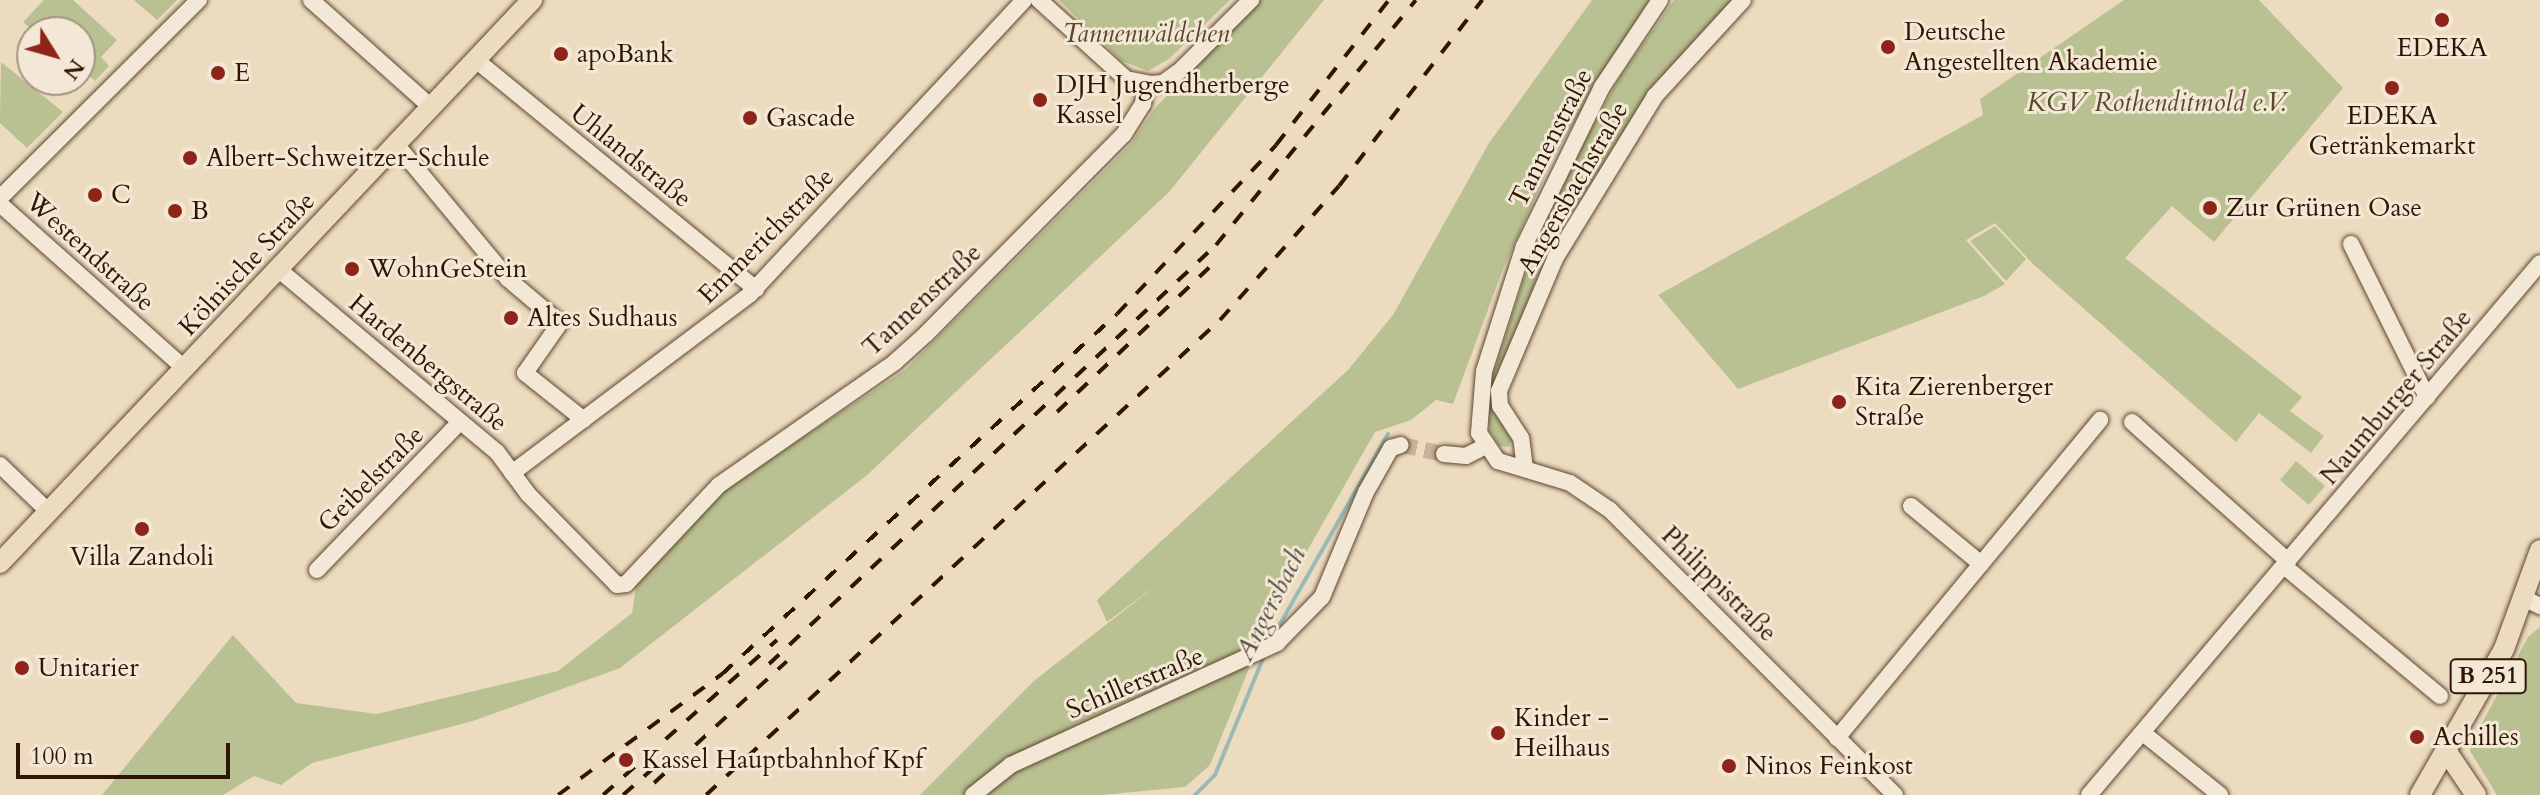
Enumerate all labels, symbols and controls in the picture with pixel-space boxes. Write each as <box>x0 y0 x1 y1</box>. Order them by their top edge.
marker: EDEKA <box>2433 11 2451 29</box>
north arrow <box>16 16 96 96</box>
place label: Deutsche Angestellten Akademie <box>1904 16 2158 78</box>
park label: Tannenwäldchen <box>1063 18 1229 50</box>
place label: EDEKA <box>2396 32 2488 64</box>
place label: apoBank <box>577 38 674 70</box>
marker: Deutsche Angestellten Akademie <box>1879 38 1897 56</box>
marker: apoBank <box>552 45 570 63</box>
text: N <box>56 53 91 86</box>
place label: E <box>234 57 250 89</box>
street label: Tannenstraße <box>1503 63 1599 213</box>
marker: E <box>209 64 227 82</box>
place label: DJH Jugendherberge Kassel <box>1056 69 1290 130</box>
marker: EDEKA Getränkemarkt <box>2383 79 2401 97</box>
park label: KGV Rothenditmold e.V. <box>2027 87 2285 119</box>
marker: DJH Jugendherberge Kassel <box>1031 91 1049 109</box>
street label: Angersbachstraße <box>1511 96 1635 280</box>
street label: Uhlandstraße <box>564 98 698 214</box>
place label: EDEKA Getränkemarkt <box>2309 100 2475 162</box>
place label: Gascade <box>766 102 855 134</box>
marker: Gascade <box>741 109 759 127</box>
place label: Albert-Schweitzer-Schule <box>206 142 490 174</box>
marker: Albert-Schweitzer-Schule <box>181 149 199 167</box>
street label: Emmerichstraße <box>691 161 841 311</box>
place label: C <box>111 179 131 211</box>
street label: Westendstraße <box>19 186 161 318</box>
marker: C <box>86 186 104 204</box>
street label: Kölnische Straße <box>173 186 321 342</box>
place label: Zur Grünen Oase <box>2226 192 2422 224</box>
place label: B <box>191 195 209 227</box>
marker: Zur Grünen Oase <box>2201 199 2219 217</box>
marker: B <box>166 202 184 220</box>
street label: Tannenstraße <box>856 237 988 363</box>
place label: WohnGeStein <box>368 253 527 285</box>
marker: WohnGeStein <box>343 260 361 278</box>
street label: Hardenbergstraße <box>342 288 514 438</box>
place label: Altes Sudhaus <box>527 302 677 334</box>
street label: Naumburger Straße <box>2314 303 2478 491</box>
marker: Altes Sudhaus <box>502 309 520 327</box>
place label: Kita Zierenberger Straße <box>1855 371 2053 432</box>
marker: Kita Zierenberger Straße <box>1830 393 1848 411</box>
street label: Geibelstraße <box>312 420 430 538</box>
marker: Villa Zandoli <box>133 520 151 538</box>
street label: Philippistraße <box>1655 520 1783 648</box>
place label: Villa Zandoli <box>70 541 214 573</box>
water label: Angersbach <box>1227 541 1313 667</box>
street label: Schillerstraße <box>1062 640 1208 726</box>
place label: Unitarier <box>38 652 139 684</box>
road number: B 251 <box>2448 656 2528 696</box>
marker: Unitarier <box>13 659 31 677</box>
place label: Kinder - Heilhaus <box>1514 702 1610 764</box>
place label: Achilles <box>2433 721 2519 753</box>
marker: Kinder - Heilhaus <box>1489 724 1507 742</box>
scale bar <box>20 727 234 777</box>
marker: Achilles <box>2408 728 2426 746</box>
text: 100 m <box>30 740 94 773</box>
place label: Kassel Hauptbahnhof Kpf <box>642 744 923 776</box>
place label: Ninos Feinkost <box>1745 750 1913 782</box>
marker: Kassel Hauptbahnhof Kpf <box>617 751 635 769</box>
marker: Ninos Feinkost <box>1720 757 1738 775</box>

